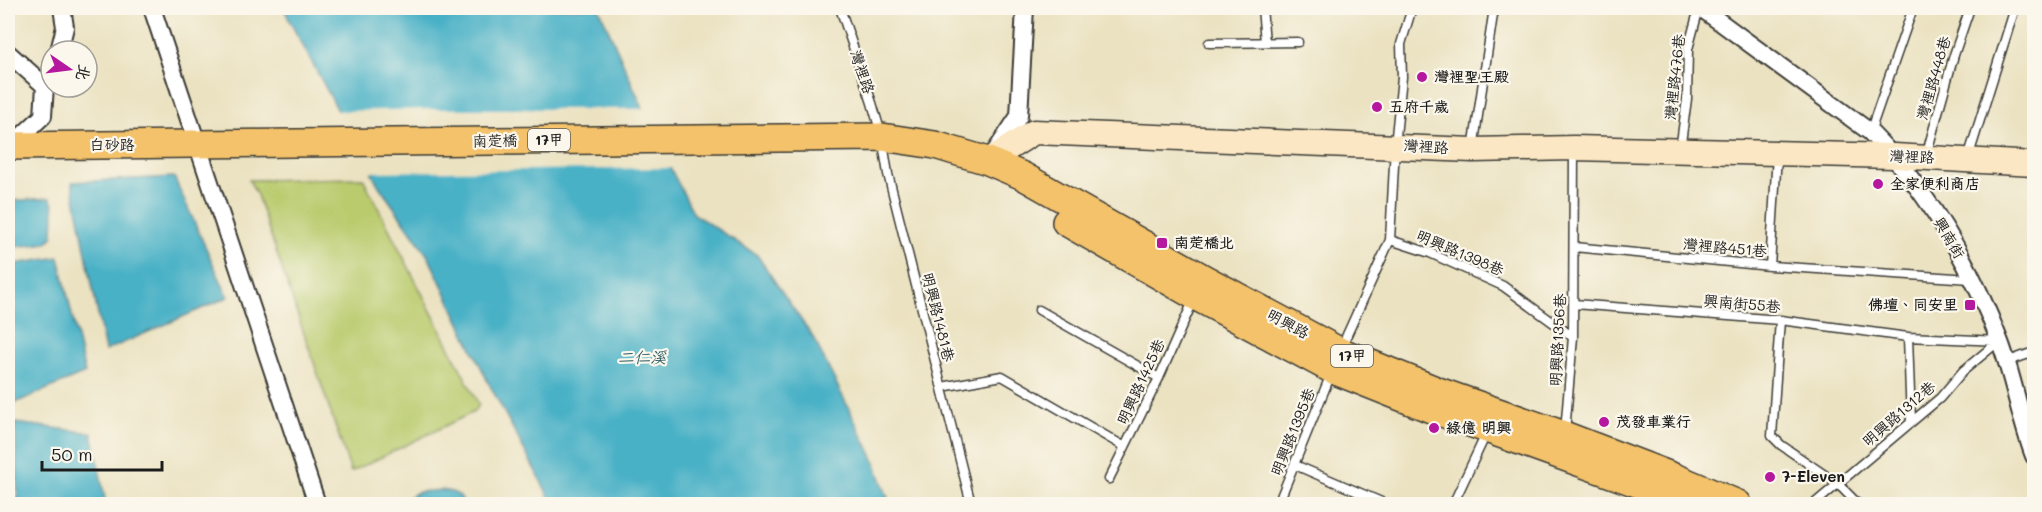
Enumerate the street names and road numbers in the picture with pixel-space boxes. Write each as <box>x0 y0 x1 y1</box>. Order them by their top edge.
street label: 灣裡路476巷 <box>1660 33 1688 121</box>
street label: 灣裡路448巷 <box>1911 33 1955 122</box>
street label: 灣裡路 <box>846 47 880 96</box>
road number: 17甲 <box>528 129 570 151</box>
street label: 南萣橋 <box>472 130 518 150</box>
street label: 白砂路 <box>89 134 135 154</box>
street label: 灣裡路 <box>1403 135 1449 157</box>
street label: 灣裡路 <box>1889 145 1935 167</box>
street label: 興南街 <box>1930 213 1970 262</box>
street label: 明興路1398巷 <box>1413 225 1507 280</box>
street label: 灣裡路451巷 <box>1682 233 1768 261</box>
street label: 明興路1481巷 <box>918 270 960 363</box>
street label: 興南街55巷 <box>1703 290 1782 316</box>
street label: 明興路1356巷 <box>1545 293 1569 387</box>
street label: 明興路 <box>1264 304 1313 343</box>
street label: 明興路1425巷 <box>1111 335 1169 428</box>
road number: 17甲 <box>1331 345 1373 367</box>
street label: 明興路1312巷 <box>1858 376 1939 450</box>
street label: 明興路1395巷 <box>1265 385 1319 479</box>

